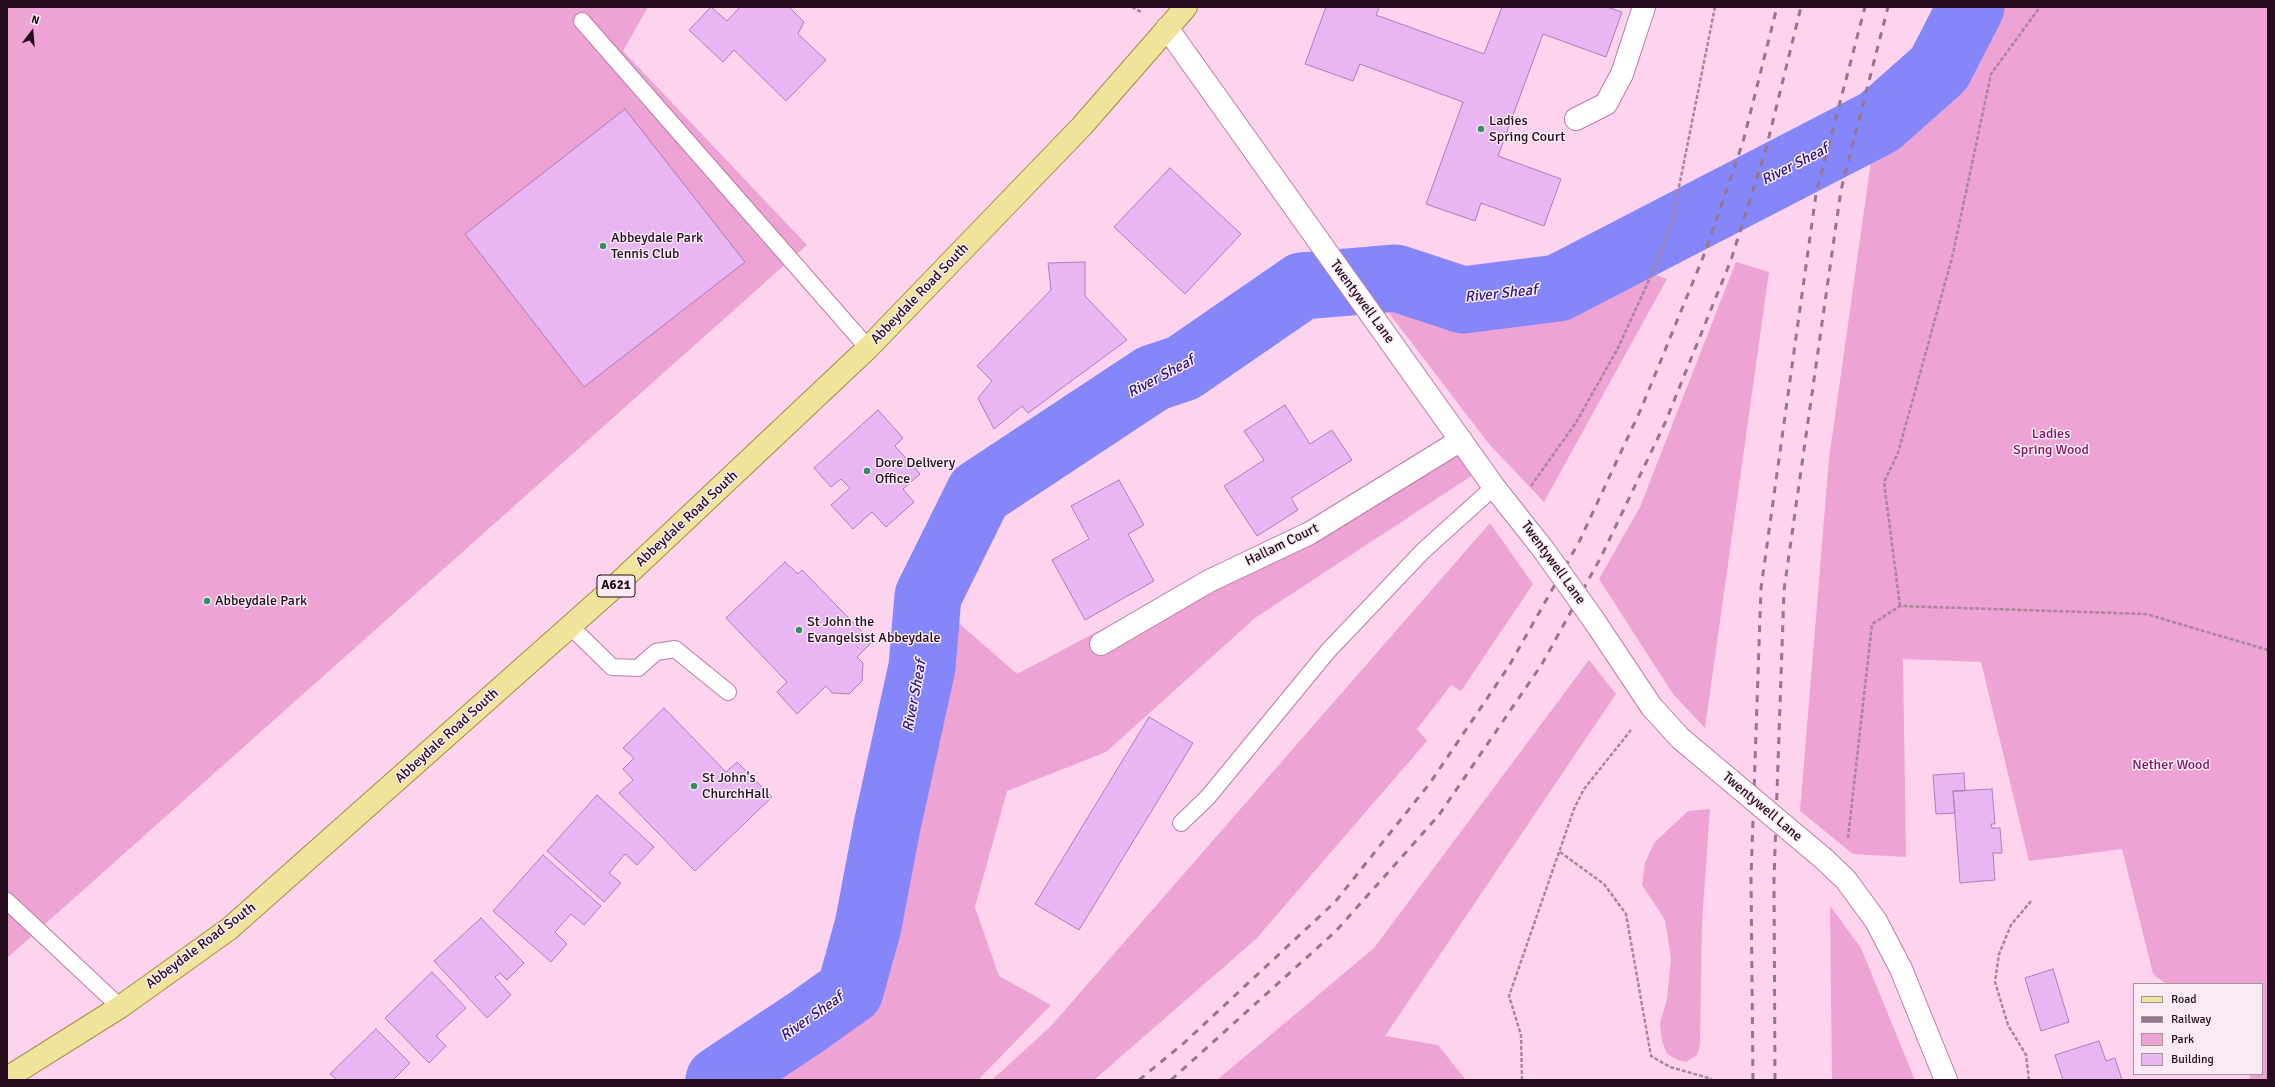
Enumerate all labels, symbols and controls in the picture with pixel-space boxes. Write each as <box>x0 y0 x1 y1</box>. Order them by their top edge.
north arrow <box>12 12 52 52</box>
text: N <box>30 13 41 27</box>
place label: Ladies Spring Court <box>1489 113 1565 146</box>
marker: Ladies Spring Court <box>1476 124 1486 134</box>
water label: River Sheaf <box>1759 141 1831 189</box>
place label: Abbeydale Park Tennis Club <box>611 230 703 262</box>
street label: Abbeydale Road South <box>868 240 972 348</box>
marker: Abbeydale Park Tennis Club <box>598 241 608 251</box>
street label: Twentywell Lane <box>1326 257 1398 347</box>
water label: River Sheaf <box>1464 281 1538 307</box>
water label: River Sheaf <box>1125 352 1197 402</box>
park label: Ladies Spring Wood <box>2013 426 2089 458</box>
place label: Dore Delivery Office <box>875 455 955 488</box>
marker: Dore Delivery Office <box>862 466 872 476</box>
street label: Abbeydale Road South <box>632 467 742 571</box>
street label: Twentywell Lane <box>1517 518 1589 608</box>
street label: Hallam Court <box>1243 520 1321 570</box>
road number: A621 <box>597 575 635 597</box>
place label: Abbeydale Park <box>215 593 307 609</box>
marker: Abbeydale Park <box>202 596 212 606</box>
place label: St John the Evangelsist Abbeydale <box>807 614 940 646</box>
marker: St John the Evangelsist Abbeydale <box>794 625 804 635</box>
water label: River Sheaf <box>899 659 931 733</box>
street label: Abbeydale Road South <box>392 685 502 787</box>
park label: Nether Wood <box>2132 757 2210 773</box>
street label: Twentywell Lane <box>1719 769 1805 845</box>
place label: St John's ChurchHall <box>702 770 769 802</box>
marker: St John's ChurchHall <box>689 781 699 791</box>
street label: Abbeydale Road South <box>143 899 259 993</box>
legend <box>2133 983 2263 1075</box>
water label: River Sheaf <box>777 989 847 1045</box>
text: Road <box>2171 992 2197 1007</box>
text: Railway <box>2171 1012 2211 1027</box>
text: Park <box>2171 1032 2194 1047</box>
text: Building <box>2171 1052 2214 1067</box>

